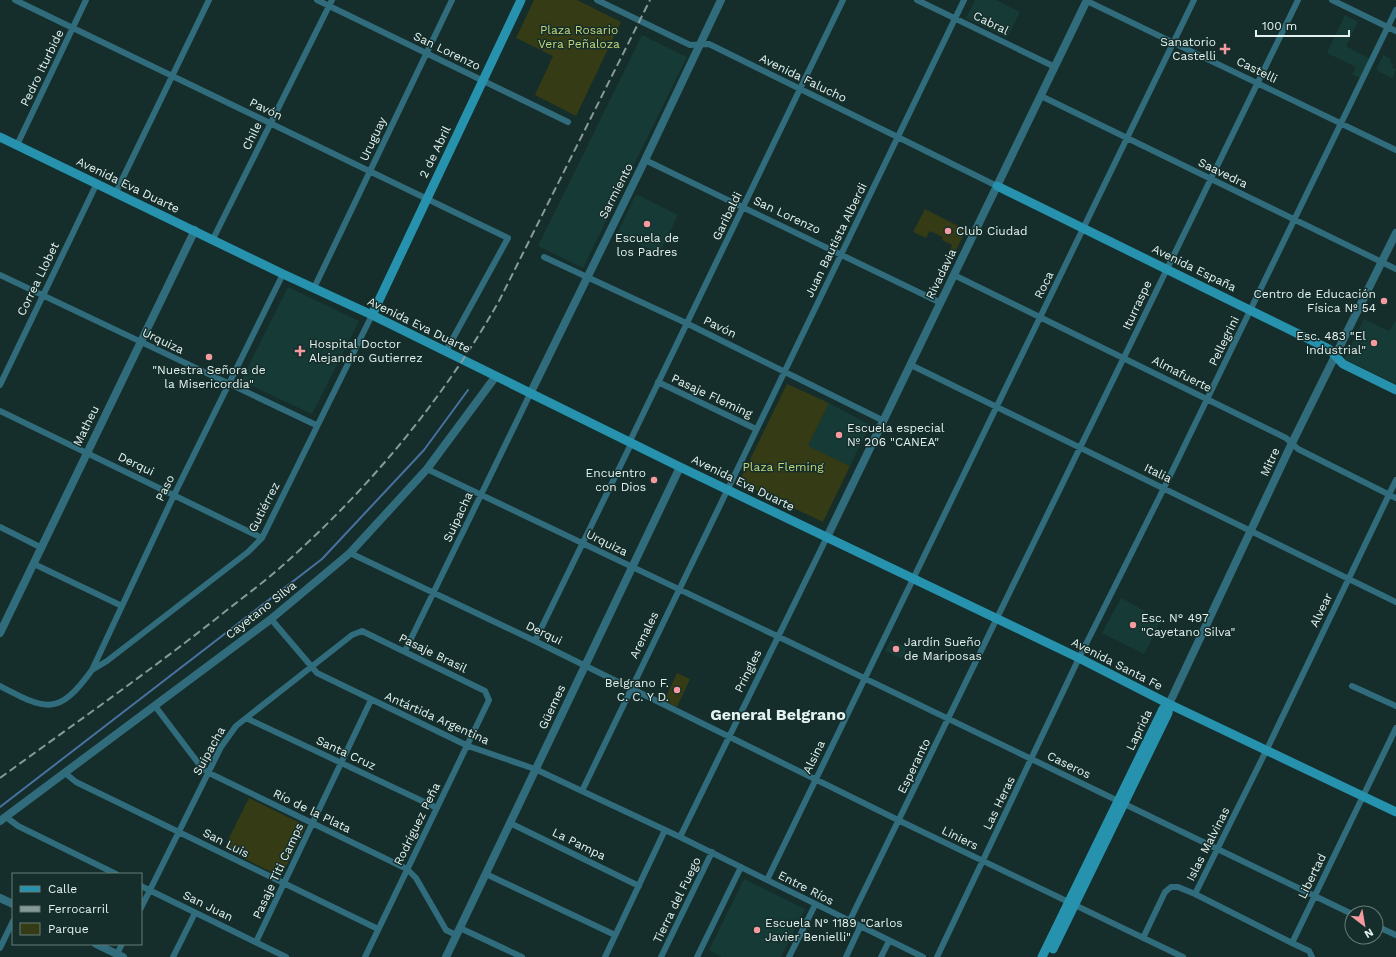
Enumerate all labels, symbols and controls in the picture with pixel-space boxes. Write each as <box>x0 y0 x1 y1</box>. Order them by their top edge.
street label: Cabral <box>971 8 1011 38</box>
scale bar <box>1256 12 1349 38</box>
text: 100 m <box>1262 19 1297 33</box>
park label: Plaza Rosario Vera Peñaloza <box>538 23 620 51</box>
street label: Pedro Iturbide <box>17 27 67 109</box>
street label: San Lorenzo <box>411 29 483 73</box>
place label: Sanatorio Castelli <box>1160 35 1216 63</box>
marker: Sanatorio Castelli <box>1219 43 1231 55</box>
street label: Avenida Falucho <box>757 51 849 105</box>
street label: Castelli <box>1234 54 1280 86</box>
street label: Pavón <box>247 95 285 123</box>
street label: Uruguay <box>357 114 390 163</box>
street label: Chile <box>239 120 265 152</box>
street label: 2 de Abril <box>416 123 454 180</box>
street label: Avenida Eva Duarte <box>74 154 182 216</box>
street label: Saavedra <box>1196 155 1250 191</box>
street label: Sarmiento <box>596 161 636 221</box>
street label: Juan Bautista Alberdi <box>802 180 870 300</box>
street label: Garibaldi <box>709 189 745 243</box>
street label: San Lorenzo <box>751 193 823 237</box>
marker: Escuela de los Padres <box>642 219 652 229</box>
place label: Club Ciudad <box>956 224 1028 238</box>
marker: Club Ciudad <box>943 226 953 236</box>
place label: Escuela de los Padres <box>615 231 679 259</box>
street label: Correa Llobet <box>14 240 62 318</box>
street label: Avenida España <box>1150 242 1239 295</box>
street label: Rivadavia <box>923 246 959 301</box>
street label: Roca <box>1031 269 1057 301</box>
street label: Iturraspe <box>1119 278 1155 332</box>
place label: Centro de Educación Física Nº 54 <box>1254 287 1376 315</box>
street label: Avenida Eva Duarte <box>365 294 473 356</box>
marker: Centro de Educación Física Nº 54 <box>1379 296 1389 306</box>
street label: Pavón <box>701 313 739 341</box>
street label: Pellegrini <box>1206 314 1242 368</box>
street label: Urquiza <box>140 325 186 357</box>
place label: Esc. 483 "El Industrial" <box>1296 329 1366 357</box>
place label: Hospital Doctor Alejandro Gutierrez <box>309 337 423 365</box>
marker: Esc. 483 "El Industrial" <box>1369 338 1379 348</box>
marker: Hospital Doctor Alejandro Gutierrez <box>294 345 306 357</box>
marker: "Nuestra Señora de la Misericordia" <box>204 352 214 362</box>
street label: Almafuerte <box>1150 353 1214 395</box>
place label: "Nuestra Señora de la Misericordia" <box>152 363 266 391</box>
street label: Pasaje Fleming <box>669 371 755 421</box>
street label: Matheu <box>70 403 102 449</box>
place label: Escuela especial Nº 206 "CANEA" <box>847 421 945 449</box>
marker: Escuela especial Nº 206 "CANEA" <box>834 430 844 440</box>
street label: Mitre <box>1257 445 1283 479</box>
street label: Derqui <box>116 449 156 479</box>
street label: Avenida Eva Duarte <box>689 452 797 514</box>
park label: Plaza Fleming <box>742 460 824 474</box>
street label: Italia <box>1142 460 1174 486</box>
place label: Encuentro con Dios <box>586 466 646 494</box>
street label: Paso <box>153 473 177 503</box>
marker: Encuentro con Dios <box>649 475 659 485</box>
street label: Gutiérrez <box>245 480 283 534</box>
street label: Suipacha <box>440 490 476 544</box>
street label: Urquiza <box>584 527 630 559</box>
street label: Cayetano Silva <box>223 578 299 642</box>
street label: Alvear <box>1307 591 1335 629</box>
street label: Arenales <box>627 609 661 661</box>
place label: Esc. N° 497 "Cayetano Silva" <box>1141 611 1236 639</box>
street label: Derqui <box>524 618 564 648</box>
marker: Esc. N° 497 "Cayetano Silva" <box>1128 620 1138 630</box>
street label: Pasaje Brasil <box>397 630 470 676</box>
place label: Jardín Sueño de Mariposas <box>904 635 982 663</box>
street label: Avenida Santa Fe <box>1069 635 1165 693</box>
marker: Jardín Sueño de Mariposas <box>891 644 901 654</box>
street label: Pringles <box>732 647 764 695</box>
place label: Belgrano F. C. C. Y D. <box>605 676 669 704</box>
street label: Güemes <box>536 682 568 732</box>
marker: Belgrano F. C. C. Y D. <box>672 685 682 695</box>
street label: Antártida Argentina <box>382 689 492 747</box>
district label: General Belgrano <box>710 705 846 724</box>
street label: Laprida <box>1123 707 1155 753</box>
street label: Suipacha <box>190 724 228 778</box>
street label: Santa Cruz <box>314 733 378 773</box>
street label: Esperanto <box>895 736 933 796</box>
street label: Alsina <box>800 738 828 776</box>
street label: Caseros <box>1045 749 1093 781</box>
street label: Las Heras <box>980 774 1018 832</box>
street label: Rodríguez Peña <box>391 780 443 868</box>
street label: Río de la Plata <box>271 786 353 836</box>
street label: Islas Malvinas <box>1183 805 1233 883</box>
street label: Pasaje Titi Camps <box>250 821 306 921</box>
street label: Liniers <box>939 823 981 853</box>
street label: San Luis <box>201 825 251 861</box>
street label: La Pampa <box>550 825 608 863</box>
street label: Libertad <box>1295 851 1329 901</box>
street label: Tierra del Fuego <box>650 855 704 945</box>
street label: Entre Ríos <box>776 868 836 908</box>
legend <box>12 873 142 945</box>
text: Calle <box>48 882 77 896</box>
street label: San Juan <box>181 888 235 924</box>
text: Ferrocarril <box>48 902 109 916</box>
north arrow <box>1344 905 1384 945</box>
place label: Escuela N° 1189 "Carlos Javier Benielli" <box>765 916 903 944</box>
text: Parque <box>48 922 89 936</box>
marker: Escuela N° 1189 "Carlos Javier Benielli" <box>752 925 762 935</box>
text: N <box>1362 925 1376 941</box>

